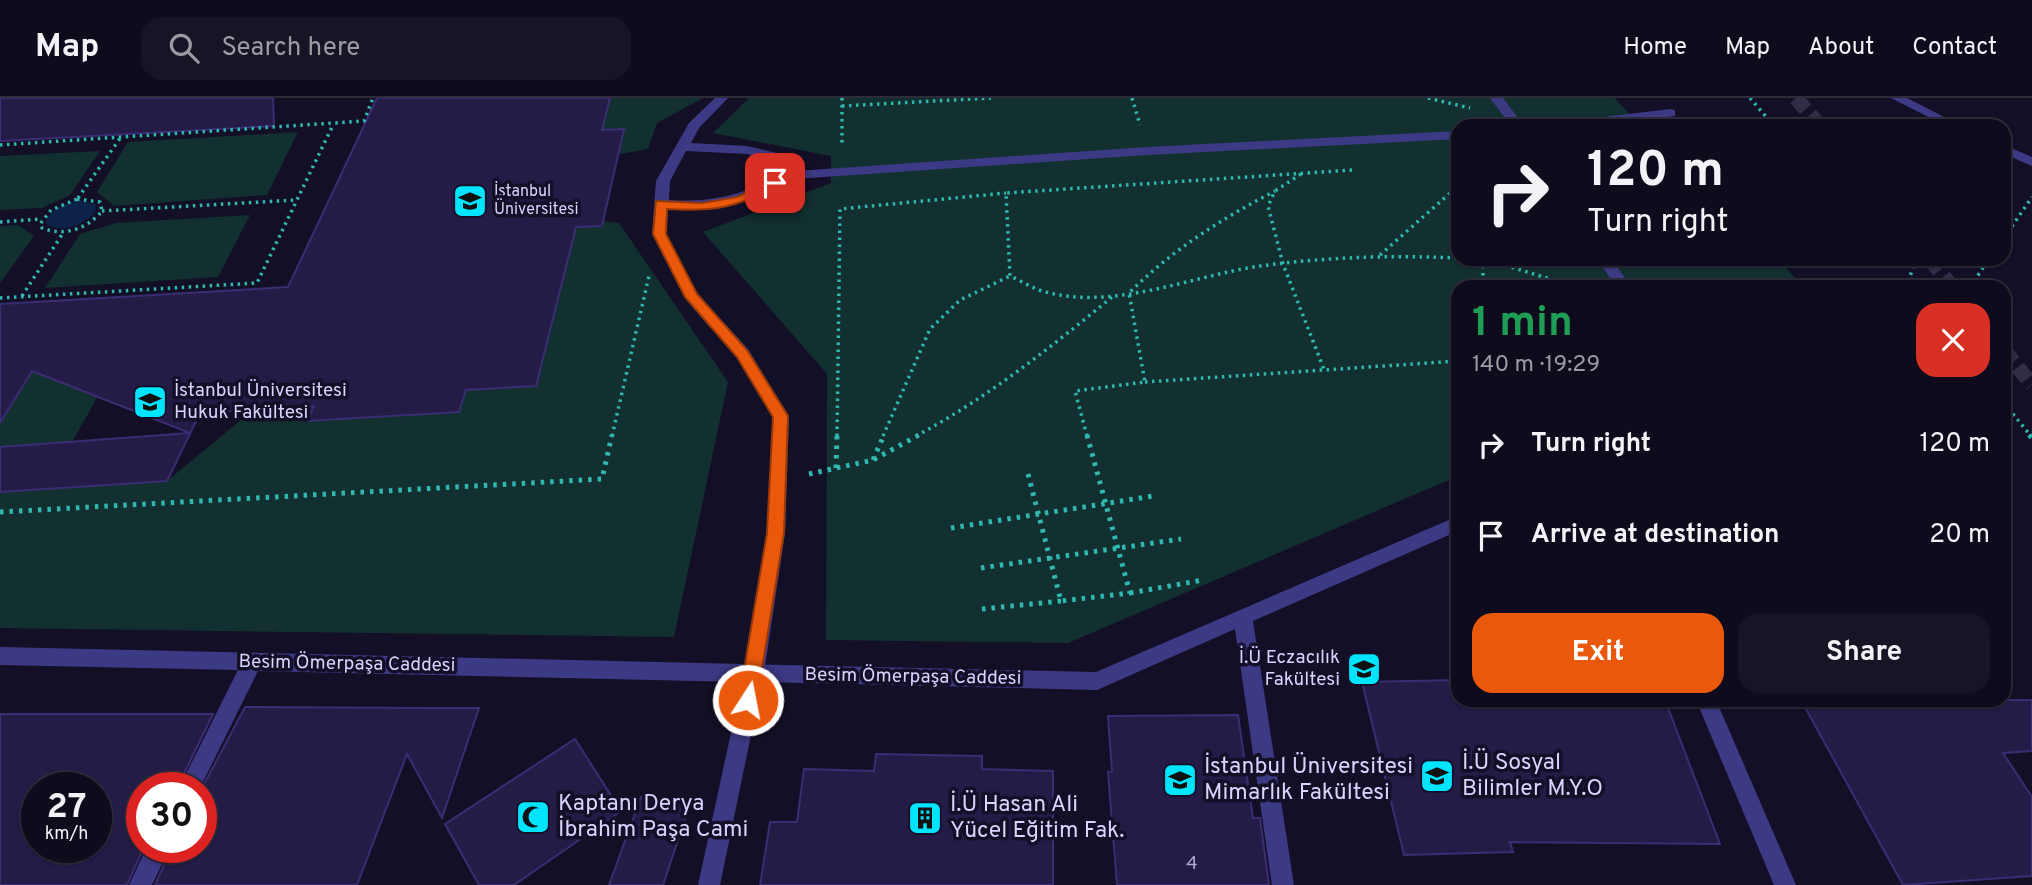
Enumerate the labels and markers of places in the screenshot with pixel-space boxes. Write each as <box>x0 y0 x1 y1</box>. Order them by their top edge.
pin <box>745 153 805 213</box>
place label: İstanbul Üniversitesi <box>494 181 579 220</box>
school or university icon: İstanbul Üniversitesi <box>451 182 489 220</box>
place label: İstanbul Üniversitesi Hukuk Fakültesi <box>174 378 347 425</box>
school or university icon: İstanbul Üniversitesi Hukuk Fakültesi <box>131 383 169 421</box>
place label: İ.Ü Eczacılık Fakültesi <box>1239 645 1340 692</box>
school or university icon: İ.Ü Eczacılık Fakültesi <box>1345 650 1383 688</box>
place label: İ.Ü Sosyal Bilimler M.Y.O <box>1462 748 1603 804</box>
place label: İstanbul Üniversitesi Mimarlık Fakültesi <box>1204 752 1413 808</box>
school or university icon: İ.Ü Sosyal Bilimler M.Y.O <box>1418 757 1456 795</box>
school or university icon: İstanbul Üniversitesi Mimarlık Fakültesi <box>1161 761 1199 799</box>
place label: Kaptanı Derya İbrahim Paşa Cami <box>558 790 748 845</box>
place label: İ.Ü Hasan Ali Yücel Eğitim Fak. <box>950 790 1125 846</box>
mosque icon: Kaptanı Derya İbrahim Paşa Cami <box>514 798 552 836</box>
building icon: İ.Ü Hasan Ali Yücel Eğitim Fak. <box>906 799 944 837</box>

